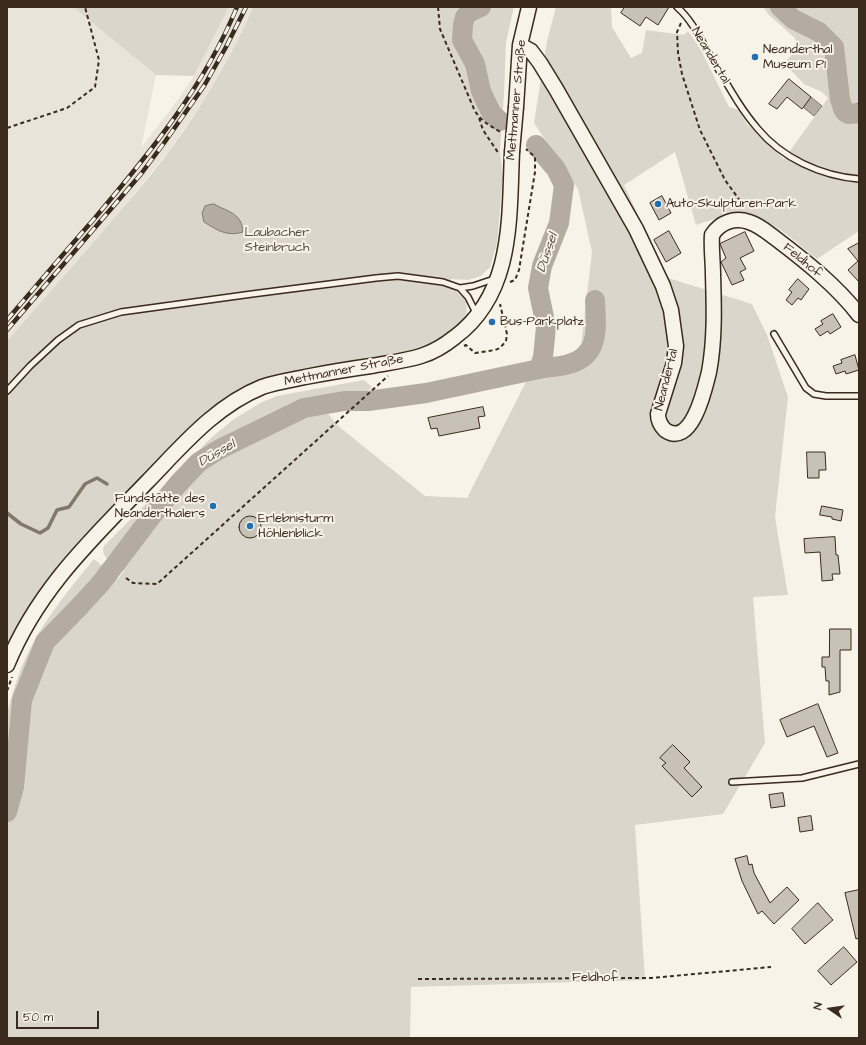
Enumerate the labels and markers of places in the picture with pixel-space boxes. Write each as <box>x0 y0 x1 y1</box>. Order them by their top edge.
place label: Neanderthal Museum P1 <box>763 42 833 73</box>
marker: Neanderthal Museum P1 <box>750 52 760 62</box>
place label: Auto-Skulpturen-Park <box>666 196 796 212</box>
marker: Auto-Skulpturen-Park <box>653 199 663 209</box>
place label: Bus-Parkplatz <box>500 314 584 330</box>
marker: Bus-Parkplatz <box>487 317 497 327</box>
place label: Fundstätte des Neanderthalers <box>115 491 205 522</box>
marker: Fundstätte des Neanderthalers <box>208 501 218 511</box>
place label: Erlebnisturm Höhlenblick <box>258 511 333 542</box>
marker: Erlebnisturm Höhlenblick <box>245 521 255 531</box>

